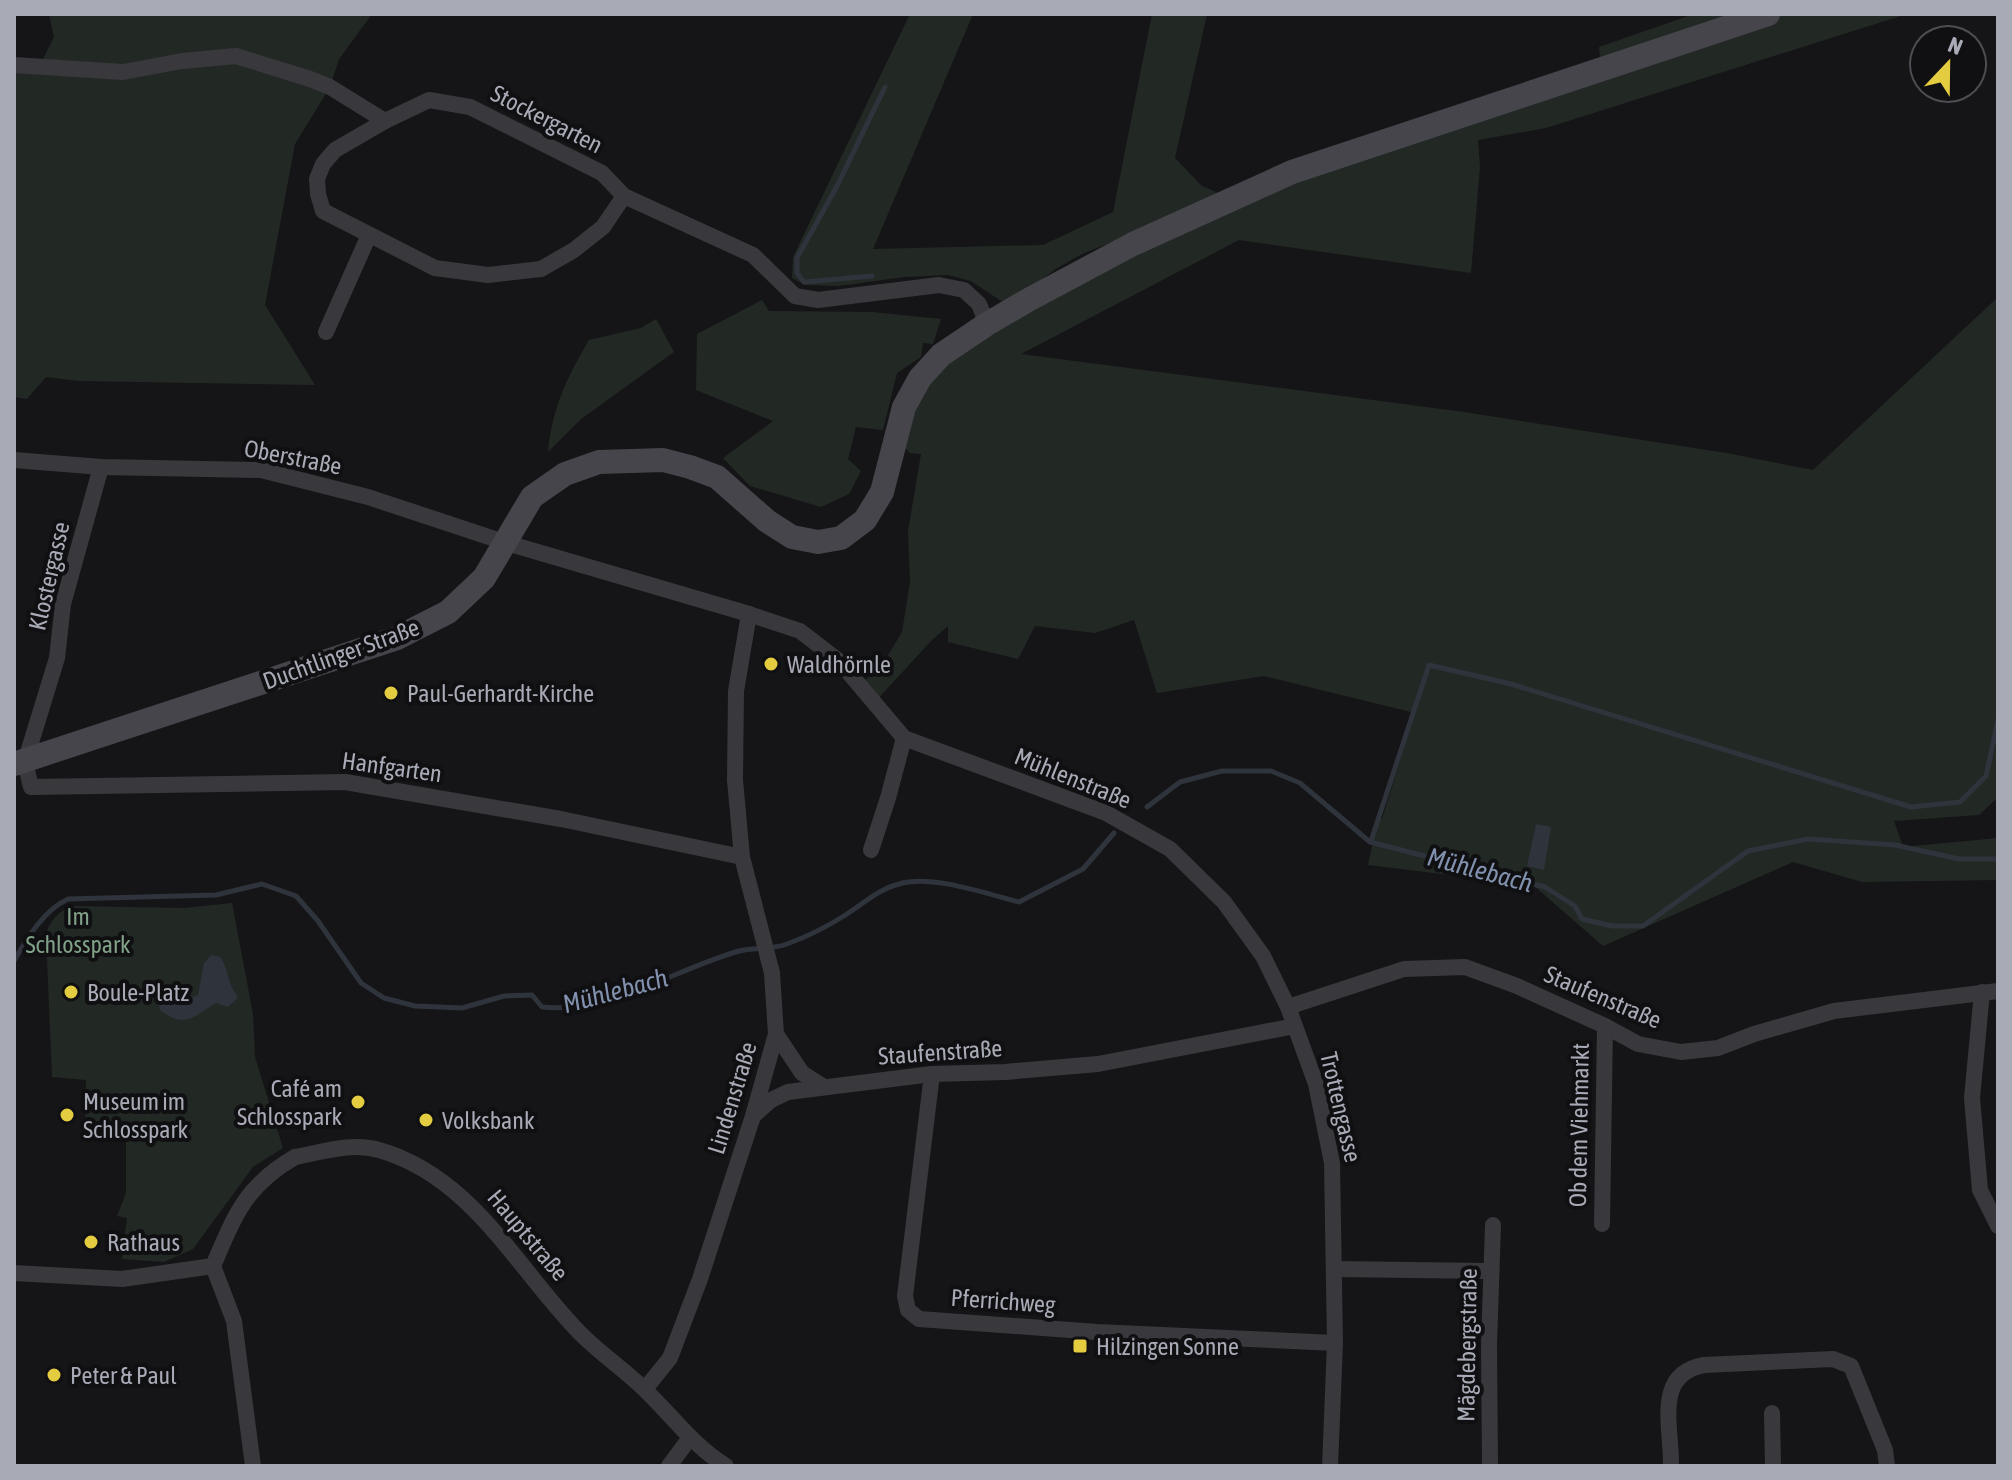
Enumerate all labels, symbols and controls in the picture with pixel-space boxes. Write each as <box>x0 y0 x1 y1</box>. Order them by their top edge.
north arrow <box>1908 24 1988 104</box>
text: N <box>1945 31 1966 60</box>
street label: Stockergarten <box>487 79 607 159</box>
street label: Oberstraße <box>242 434 344 480</box>
street label: Klostergasse <box>23 519 75 633</box>
street label: Duchtlinger Straße <box>259 613 423 695</box>
place label: Waldhörnle <box>787 651 891 678</box>
marker: Waldhörnle <box>762 655 780 673</box>
place label: Paul-Gerhardt-Kirche <box>407 680 594 707</box>
marker: Paul-Gerhardt-Kirche <box>382 684 400 702</box>
street label: Mühlenstraße <box>1011 742 1135 814</box>
street label: Hanfgarten <box>340 747 444 787</box>
water label: Mühlebach <box>1424 842 1536 899</box>
park label: Im Schlosspark <box>25 903 131 958</box>
street label: Staufenstraße <box>1541 960 1665 1034</box>
water label: Mühlebach <box>559 962 671 1019</box>
place label: Boule-Platz <box>87 979 189 1006</box>
marker: Boule-Platz <box>62 983 80 1001</box>
street label: Staufenstraße <box>877 1034 1003 1070</box>
street label: Lindenstraße <box>702 1039 762 1157</box>
street label: Ob dem Viehmarkt <box>1564 1043 1594 1207</box>
street label: Trottengasse <box>1315 1049 1367 1165</box>
place label: Café am Schlosspark <box>237 1075 342 1130</box>
place label: Museum im Schlosspark <box>83 1088 189 1143</box>
marker: Café am Schlosspark <box>349 1093 367 1111</box>
marker: Museum im Schlosspark <box>58 1106 76 1124</box>
place label: Volksbank <box>442 1107 535 1134</box>
marker: Volksbank <box>417 1111 435 1129</box>
street label: Hauptstraße <box>482 1184 574 1286</box>
place label: Rathaus <box>107 1229 180 1256</box>
marker: Rathaus <box>82 1233 100 1251</box>
street label: Mägdebergstraße <box>1452 1268 1482 1422</box>
street label: Pferrichweg <box>950 1284 1057 1318</box>
place label: Hilzingen Sonne <box>1096 1333 1239 1360</box>
marker: Hilzingen Sonne <box>1071 1337 1089 1355</box>
place label: Peter & Paul <box>70 1362 177 1389</box>
marker: Peter & Paul <box>45 1366 63 1384</box>

